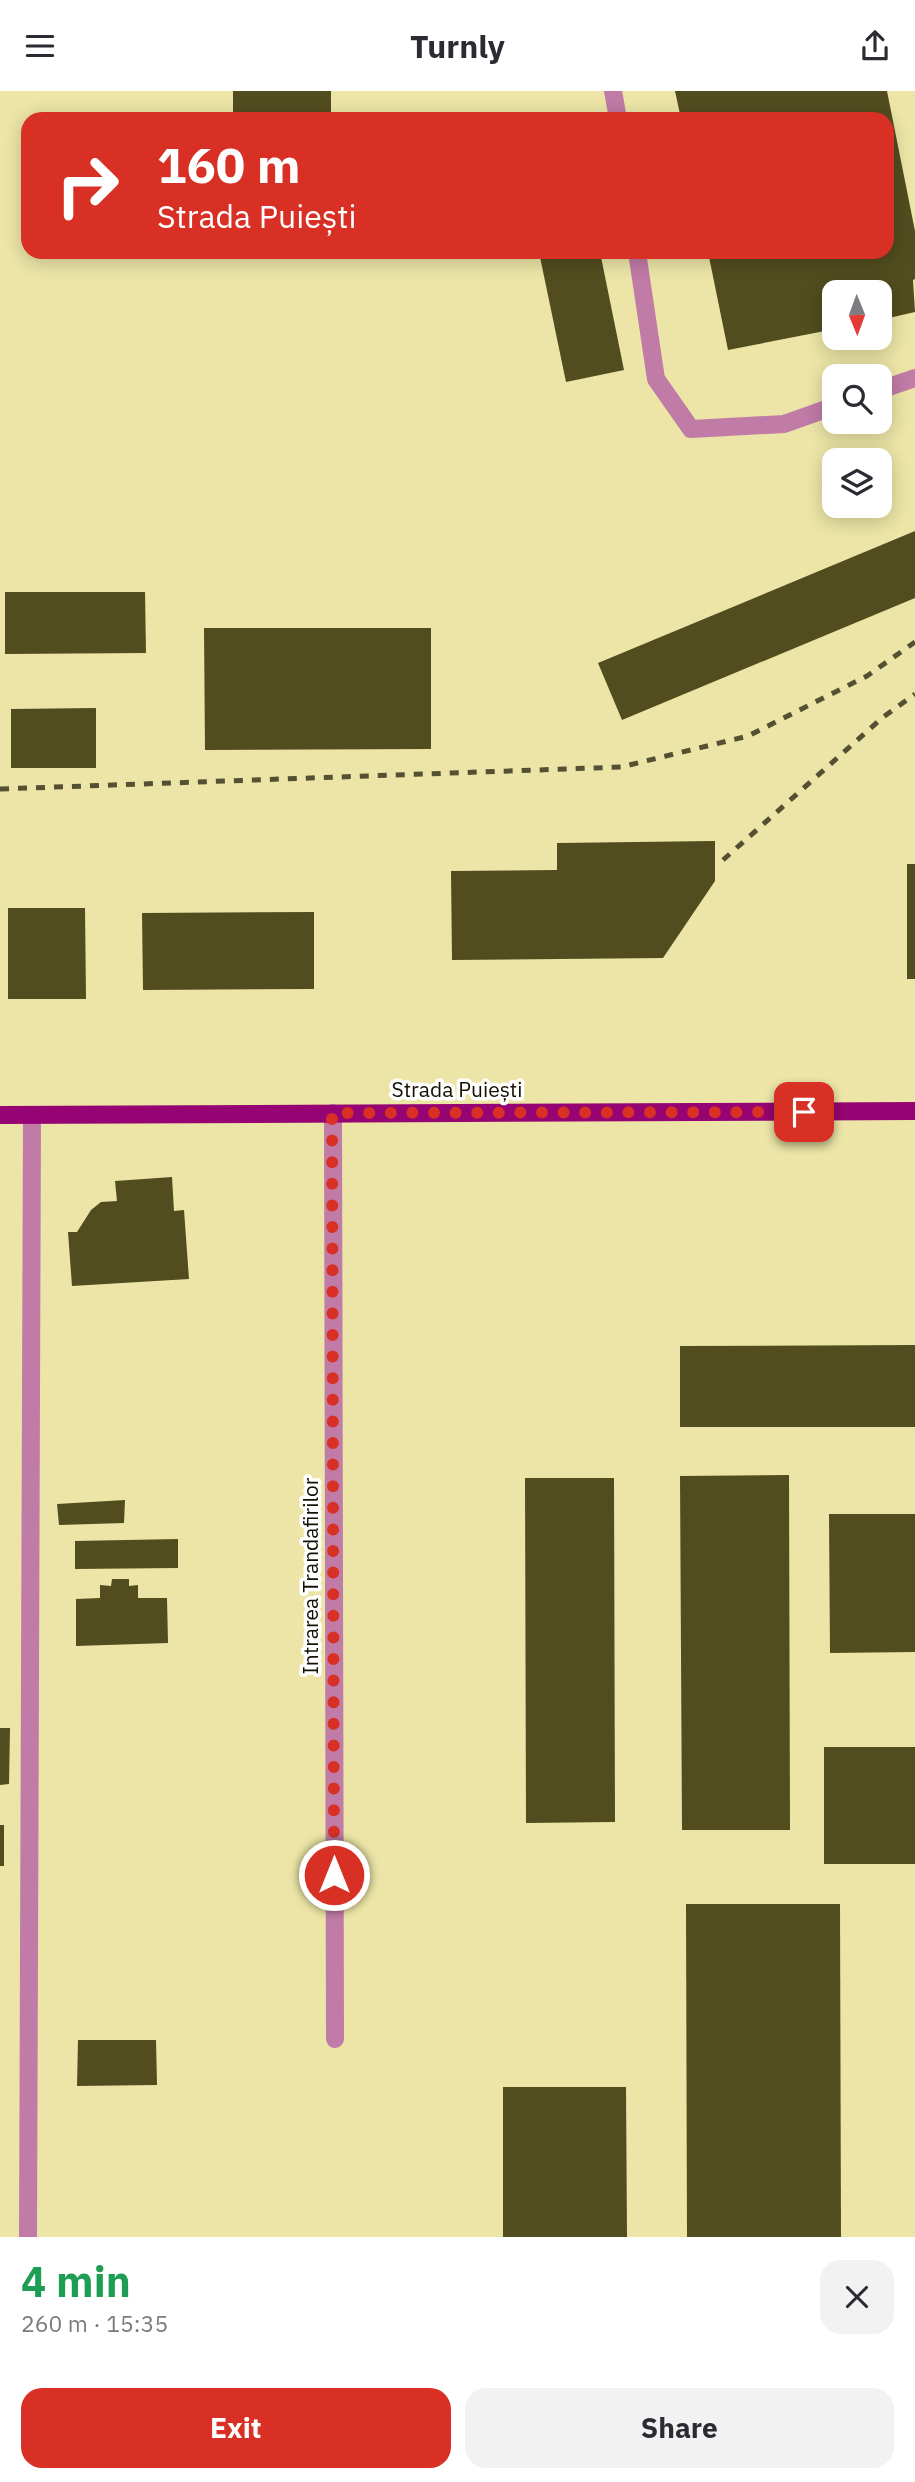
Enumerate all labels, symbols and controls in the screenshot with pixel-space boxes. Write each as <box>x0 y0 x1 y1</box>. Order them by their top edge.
text: Turnly <box>410 25 505 67</box>
icon: menu <box>21 27 59 65</box>
icon: share <box>856 27 894 65</box>
text: 160 m <box>157 133 301 196</box>
icon: right <box>42 140 133 231</box>
text: Strada Puiești <box>157 195 356 237</box>
north arrow <box>822 280 892 350</box>
map controls <box>822 280 892 518</box>
button: search <box>822 364 892 434</box>
button: layers <box>822 448 892 518</box>
street label: Strada Puiești <box>392 1075 522 1103</box>
pin <box>774 1082 834 1142</box>
icon: arrive <box>785 1093 823 1131</box>
street label: Intrarea Trandafirilor <box>296 1477 324 1675</box>
position arrow <box>297 1838 371 1912</box>
text: 4 min <box>21 2254 131 2309</box>
button: close <box>820 2260 894 2334</box>
text: 260 m · 15:35 <box>21 2308 168 2338</box>
button: Exit <box>21 2388 451 2468</box>
button: Share <box>465 2388 894 2468</box>

